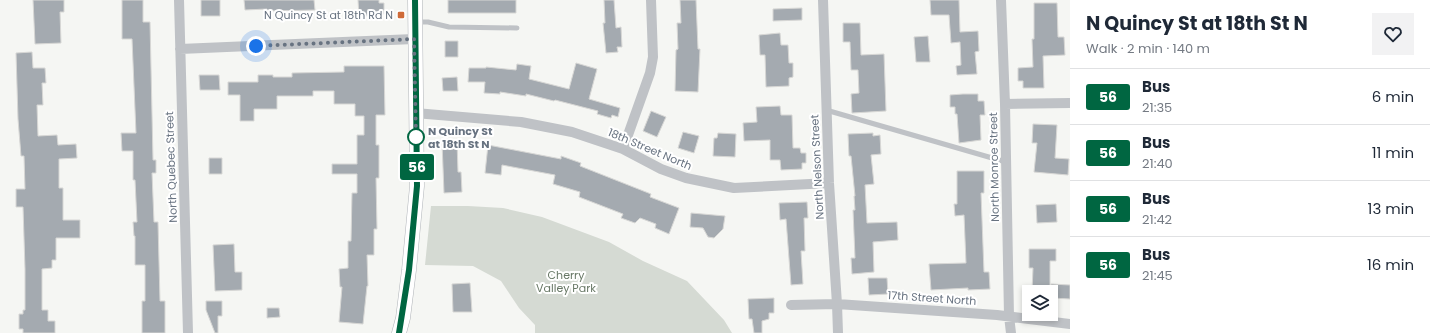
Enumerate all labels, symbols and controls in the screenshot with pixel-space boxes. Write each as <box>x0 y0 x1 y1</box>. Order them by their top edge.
place label: N Quincy St at 18th Rd N <box>264 7 393 23</box>
marker: N Quincy St at 18th Rd N <box>396 10 406 20</box>
text: N Quincy St at 18th St N <box>1086 10 1308 37</box>
button: heart <box>1372 13 1414 55</box>
your location <box>246 36 266 56</box>
text: Walk · 2 min · 140 m <box>1086 39 1210 58</box>
text: Bus <box>1142 76 1170 97</box>
text: 6 min <box>1372 86 1414 107</box>
text: 56 <box>1099 87 1117 107</box>
text: 21:35 <box>1142 98 1172 117</box>
street label: North Quebec Street <box>161 111 181 223</box>
street label: North Monroe Street <box>985 112 1003 222</box>
street label: North Nelson Street <box>806 114 828 220</box>
place label: N Quincy St at 18th St N <box>428 123 493 152</box>
street label: 18th Street North <box>606 124 694 174</box>
marker: N Quincy St at 18th St N <box>407 128 425 146</box>
text: Bus <box>1142 132 1170 153</box>
text: 11 min <box>1372 142 1414 163</box>
text: 56 <box>1099 143 1117 163</box>
line badge: 56 <box>399 154 435 180</box>
text: 21:40 <box>1142 154 1173 173</box>
text: 56 <box>408 157 426 177</box>
text: Bus <box>1142 188 1170 209</box>
text: 13 min <box>1368 198 1414 219</box>
text: 56 <box>1099 199 1117 219</box>
text: 21:42 <box>1142 210 1172 229</box>
text: Bus <box>1142 244 1170 265</box>
text: 16 min <box>1367 254 1414 275</box>
text: 56 <box>1099 255 1117 275</box>
text: 21:45 <box>1142 266 1173 285</box>
park label: Cherry Valley Park <box>536 267 596 296</box>
map controls <box>1022 285 1058 321</box>
button: layers <box>1022 285 1058 321</box>
street label: 17th Street North <box>887 287 977 309</box>

